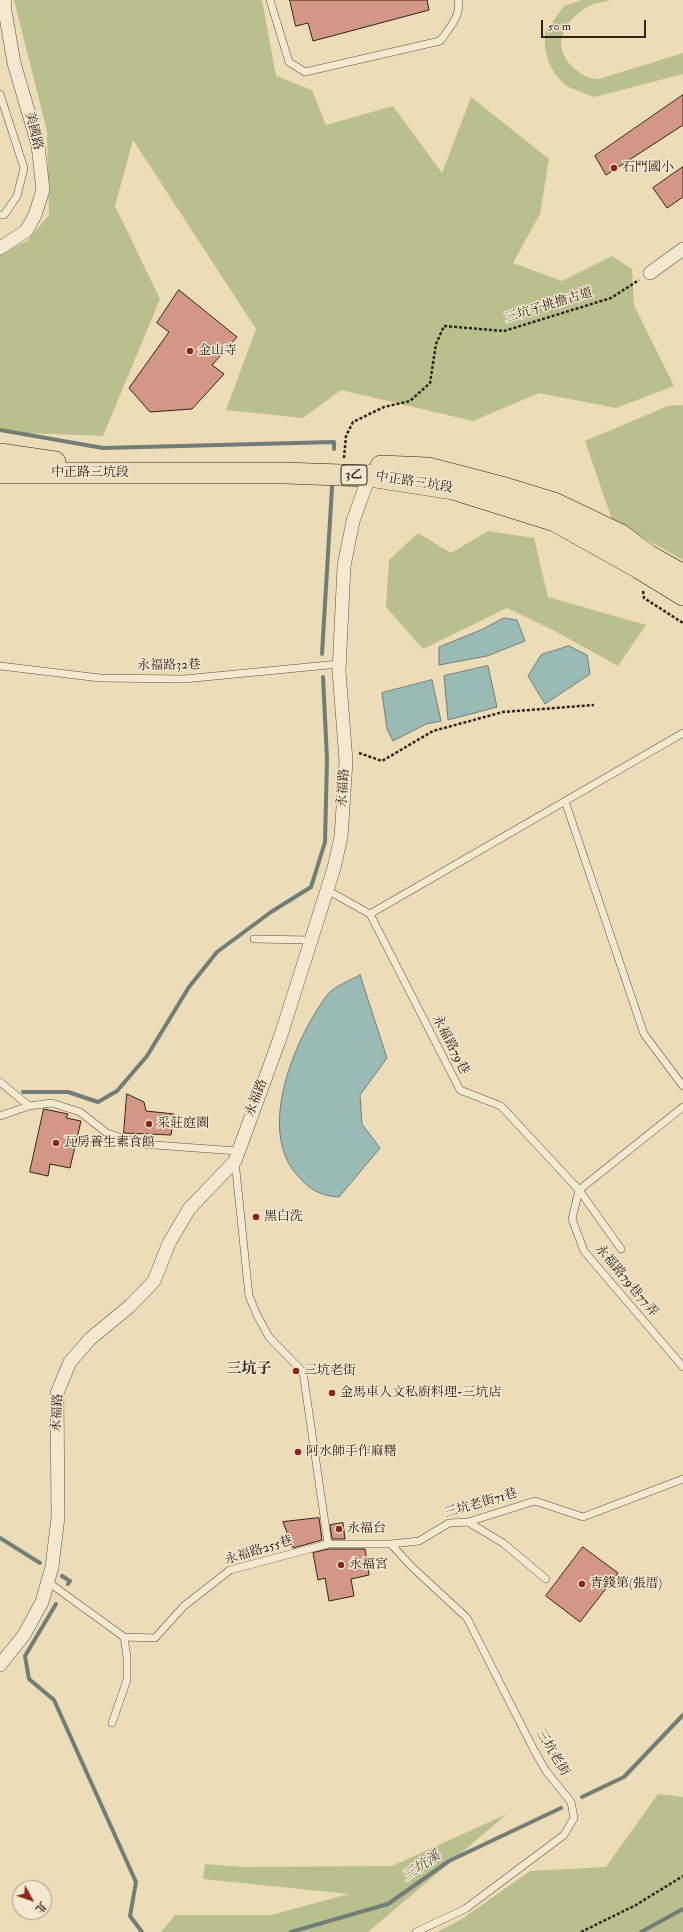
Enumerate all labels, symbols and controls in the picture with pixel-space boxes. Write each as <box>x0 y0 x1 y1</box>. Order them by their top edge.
scale bar <box>543 12 648 38</box>
text: 50 m <box>548 19 571 34</box>
street label: 美國路 <box>21 110 45 152</box>
place label: 石門國小 <box>622 160 674 176</box>
marker: 石門國小 <box>609 163 619 173</box>
street label: 三坑子挑擔古道 <box>503 285 595 327</box>
place label: 金山寺 <box>198 343 237 359</box>
marker: 金山寺 <box>185 346 195 356</box>
street label: 中正路三坑段 <box>51 465 129 481</box>
road number: 3乙 <box>341 465 367 485</box>
street label: 中正路三坑段 <box>374 469 454 497</box>
street label: 永福路32巷 <box>137 658 201 674</box>
street label: 永福路 <box>335 768 353 808</box>
street label: 永福路79巷 <box>428 1013 472 1077</box>
street label: 永福路 <box>243 1077 271 1119</box>
place label: 采莊庭園 <box>157 1116 209 1132</box>
marker: 采莊庭園 <box>144 1119 154 1129</box>
place label: 瓦房養生素食館 <box>64 1135 155 1151</box>
marker: 瓦房養生素食館 <box>51 1138 61 1148</box>
place label: 黑白洗 <box>264 1209 303 1225</box>
marker: 黑白洗 <box>251 1212 261 1222</box>
street label: 永福路79巷77弄 <box>591 1242 661 1320</box>
district label: 三坑子 <box>227 1361 271 1379</box>
place label: 三坑老街 <box>304 1363 356 1379</box>
marker: 三坑老街 <box>291 1366 301 1376</box>
place label: 金馬車人文私廚料理-三坑店 <box>340 1385 501 1401</box>
marker: 金馬車人文私廚料理-三坑店 <box>327 1388 337 1398</box>
street label: 永福路 <box>49 1393 67 1433</box>
place label: 阿水師手作麻糬 <box>306 1444 397 1460</box>
marker: 阿水師手作麻糬 <box>293 1447 303 1457</box>
street label: 三坑老街71巷 <box>443 1486 519 1522</box>
place label: 永福台 <box>347 1521 386 1537</box>
marker: 永福台 <box>334 1524 344 1534</box>
street label: 永福路255巷 <box>223 1533 295 1569</box>
place label: 永福宮 <box>349 1557 388 1573</box>
marker: 永福宮 <box>336 1560 346 1570</box>
place label: 青錢第(張厝) <box>590 1576 662 1592</box>
marker: 青錢第(張厝) <box>577 1579 587 1589</box>
street label: 三坑老街 <box>532 1727 572 1779</box>
water label: 三坑溪 <box>400 1848 444 1886</box>
north arrow <box>12 1880 52 1920</box>
text: 北 <box>32 1899 49 1916</box>

